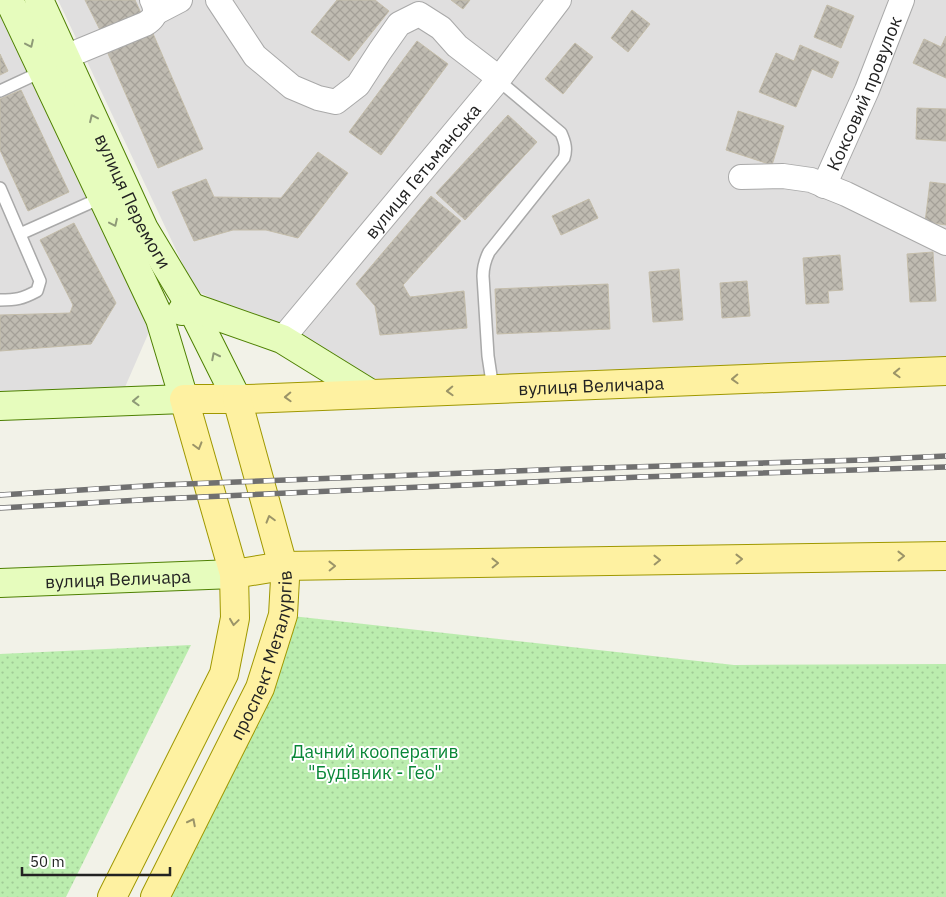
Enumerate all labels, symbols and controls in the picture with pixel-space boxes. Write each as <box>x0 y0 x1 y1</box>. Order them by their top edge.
street label: Коксовий провулок <box>821 13 906 174</box>
one-way arrow <box>24 39 34 48</box>
street label: вулиця Гетьманська <box>359 98 486 243</box>
one-way arrow <box>88 114 99 123</box>
street label: вулиця Перемоги <box>90 130 177 273</box>
one-way arrow <box>108 218 119 227</box>
one-way arrow <box>211 352 221 361</box>
one-way arrow <box>893 368 901 378</box>
street label: вулиця Величара <box>518 371 665 400</box>
one-way arrow <box>731 374 739 385</box>
one-way arrow <box>446 385 454 396</box>
one-way arrow <box>284 392 292 403</box>
one-way arrow <box>131 396 139 406</box>
one-way arrow <box>192 442 202 450</box>
one-way arrow <box>266 516 276 524</box>
one-way arrow <box>898 551 906 561</box>
one-way arrow <box>736 554 743 564</box>
one-way arrow <box>654 555 661 565</box>
one-way arrow <box>491 558 499 568</box>
one-way arrow <box>328 560 336 571</box>
street label: вулиця Величара <box>45 564 192 593</box>
street label: проспект Металургів <box>224 569 297 744</box>
one-way arrow <box>229 618 239 627</box>
park label: Дачний кооператив "Будівник - Гео" <box>292 740 458 784</box>
one-way arrow <box>186 818 196 827</box>
scale bar <box>22 844 170 876</box>
text: 50 m <box>30 852 65 871</box>

